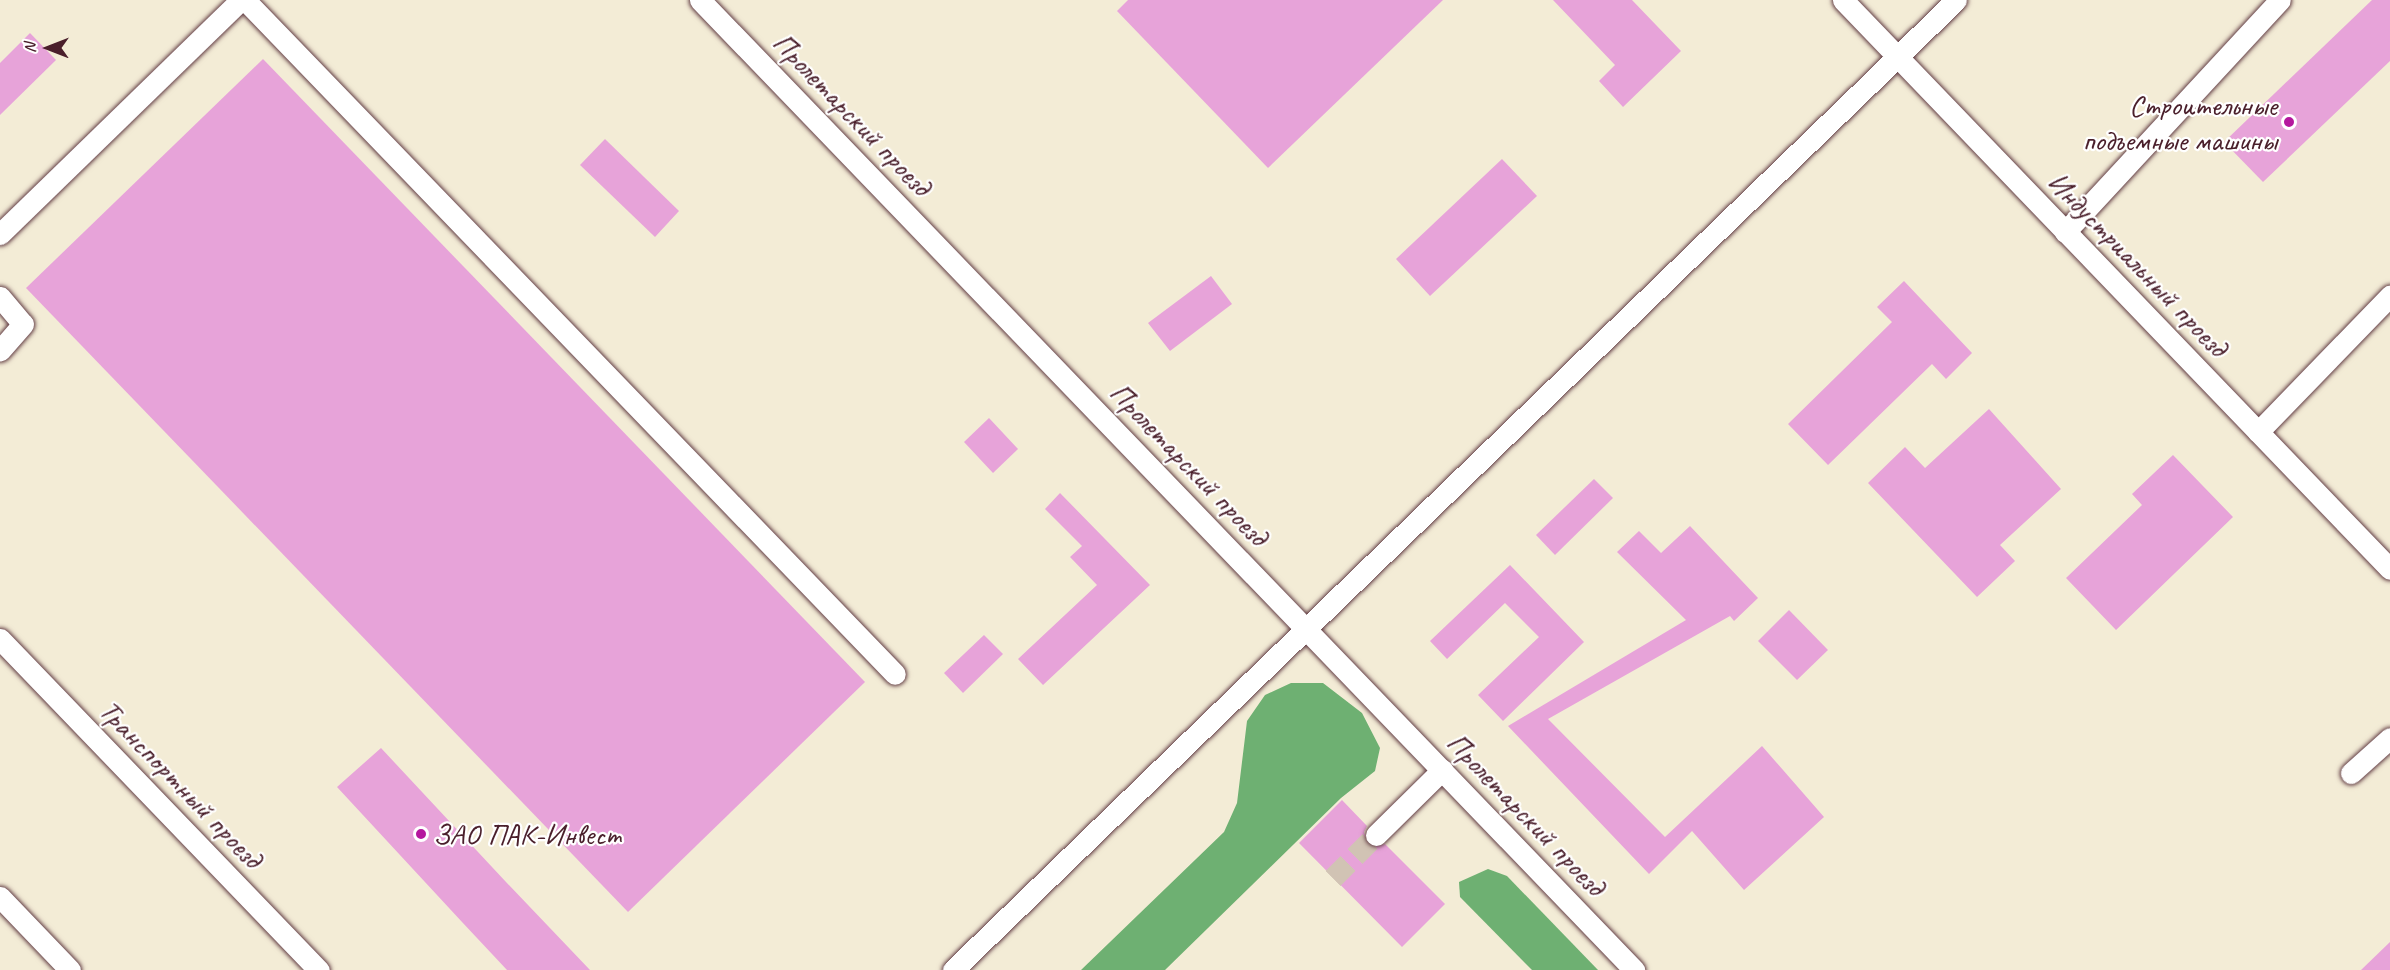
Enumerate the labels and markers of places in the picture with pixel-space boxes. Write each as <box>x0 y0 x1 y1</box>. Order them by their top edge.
place label: Строительные подъемные машины <box>2079 87 2277 158</box>
marker: Строительные подъемные машины <box>2282 115 2296 129</box>
place label: ЗАО ПАК-Инвест <box>433 816 620 852</box>
marker: ЗАО ПАК-Инвест <box>414 827 428 841</box>

